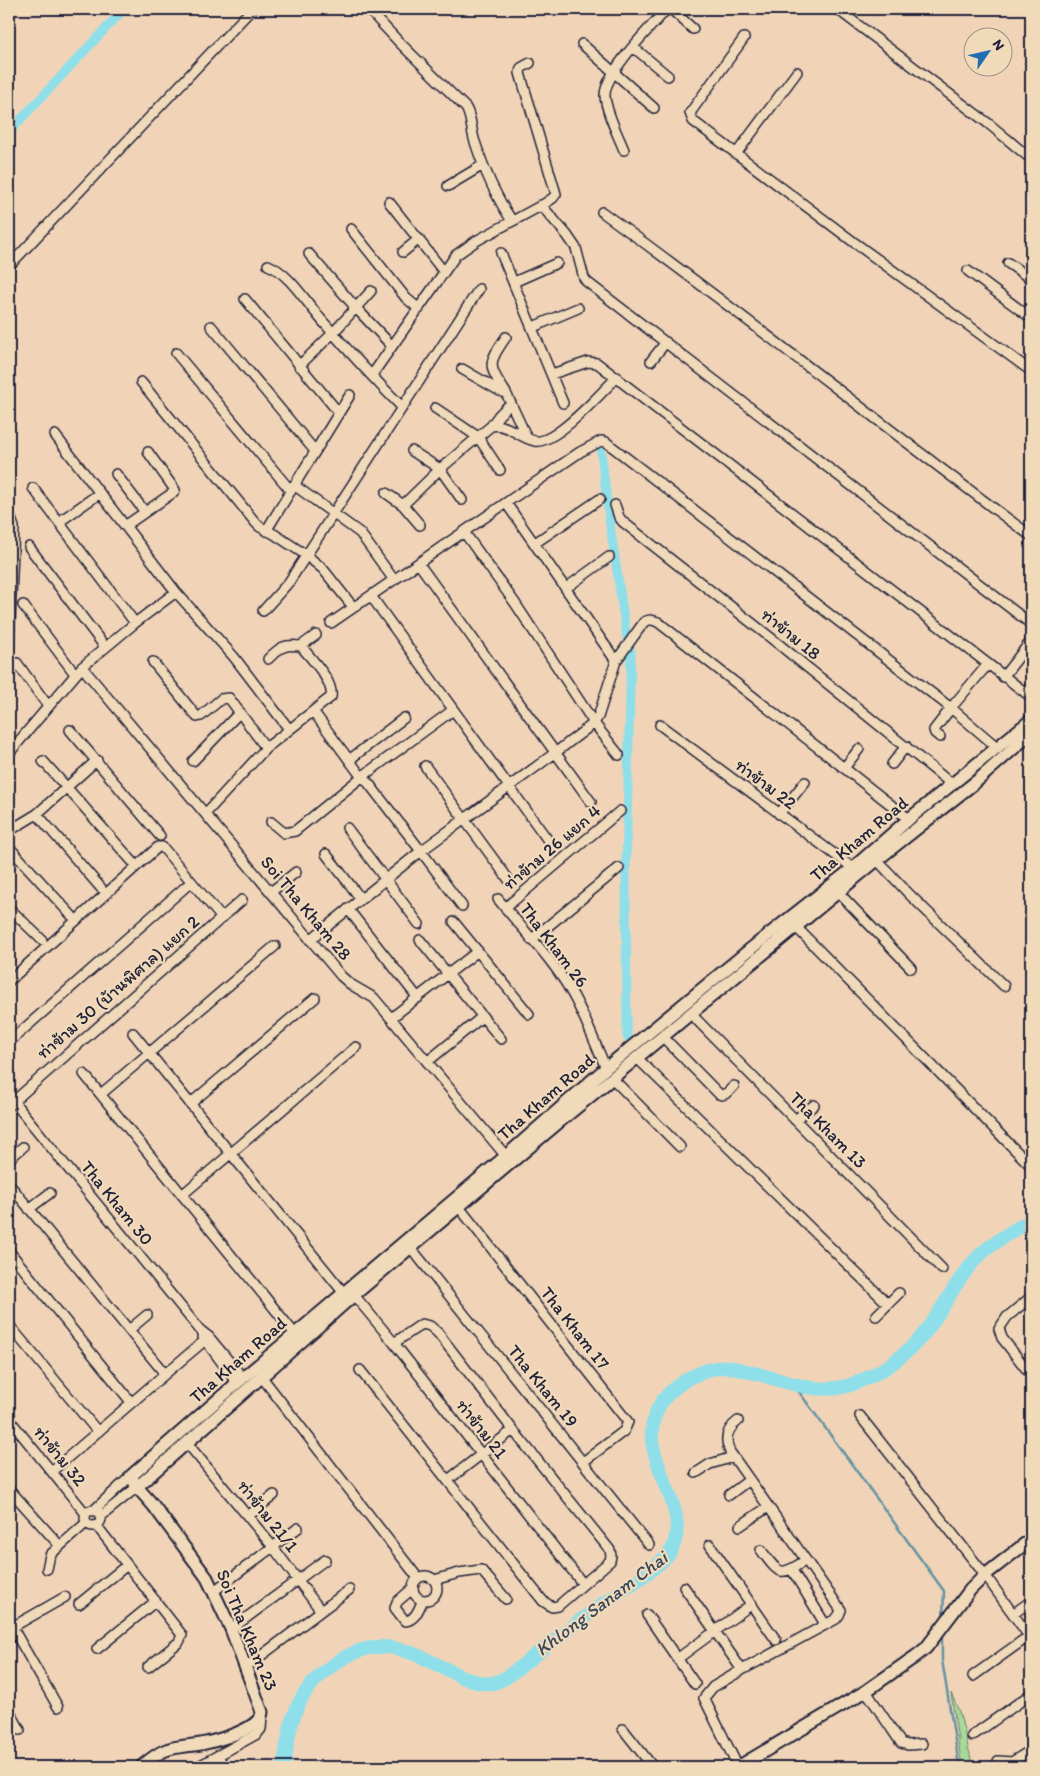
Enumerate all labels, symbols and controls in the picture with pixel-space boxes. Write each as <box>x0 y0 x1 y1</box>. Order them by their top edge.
north arrow <box>962 28 1012 78</box>
text: N <box>989 36 1008 54</box>
street label: ท่าข้าม 18 <box>757 603 825 665</box>
street label: ท่าข้าม 22 <box>731 754 801 814</box>
street label: Tha Kham Road <box>805 792 913 886</box>
street label: ท่าข้าม 26 แยก 4 <box>499 800 605 894</box>
street label: Soi Tha Kham 28 <box>256 851 356 965</box>
street label: Tha Kham 26 <box>515 898 593 992</box>
street label: ท่าข้าม 30 (บ้านพิศาล) แยก 2 <box>32 910 204 1064</box>
street label: Tha Kham Road <box>493 1049 599 1145</box>
street label: Tha Kham 13 <box>785 1087 871 1173</box>
street label: Tha Kham 30 <box>76 1156 158 1250</box>
street label: Tha Kham 17 <box>536 1282 614 1374</box>
street label: Tha Kham Road <box>185 1312 291 1408</box>
street label: Tha Kham 19 <box>503 1340 583 1432</box>
street label: ท่าข้าม 21 <box>452 1395 512 1463</box>
street label: ท่าข้าม 32 <box>29 1421 91 1491</box>
street label: ท่าข้าม 21/1 <box>233 1476 303 1556</box>
water label: Khlong Sanam Chai <box>531 1545 674 1661</box>
street label: Soi Tha Kham 23 <box>212 1566 283 1694</box>

